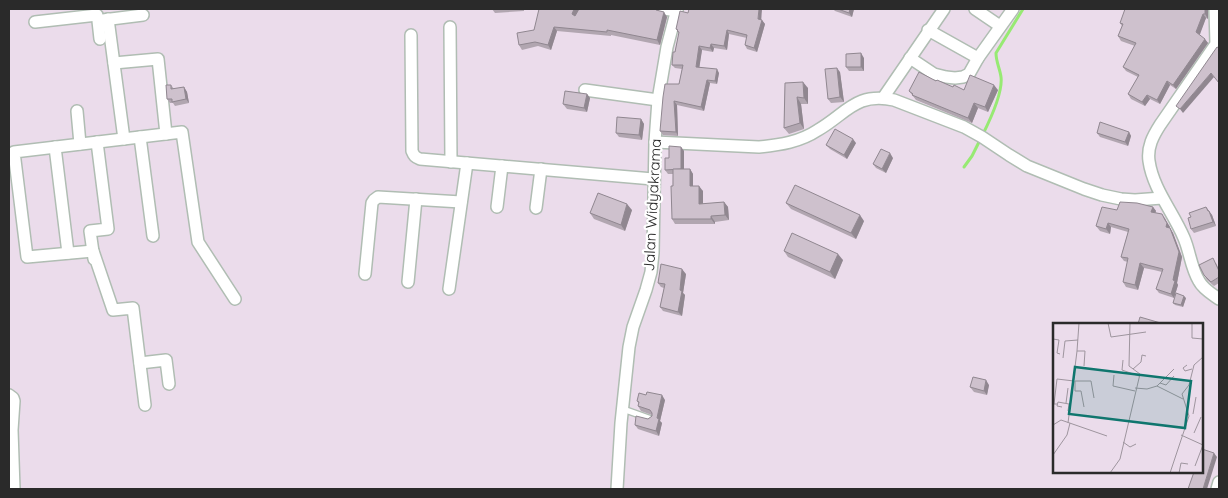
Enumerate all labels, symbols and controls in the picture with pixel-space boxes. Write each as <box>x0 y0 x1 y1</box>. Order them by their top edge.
street label: Jalan Widyakrama <box>639 138 665 272</box>
inset map <box>1053 323 1203 473</box>

